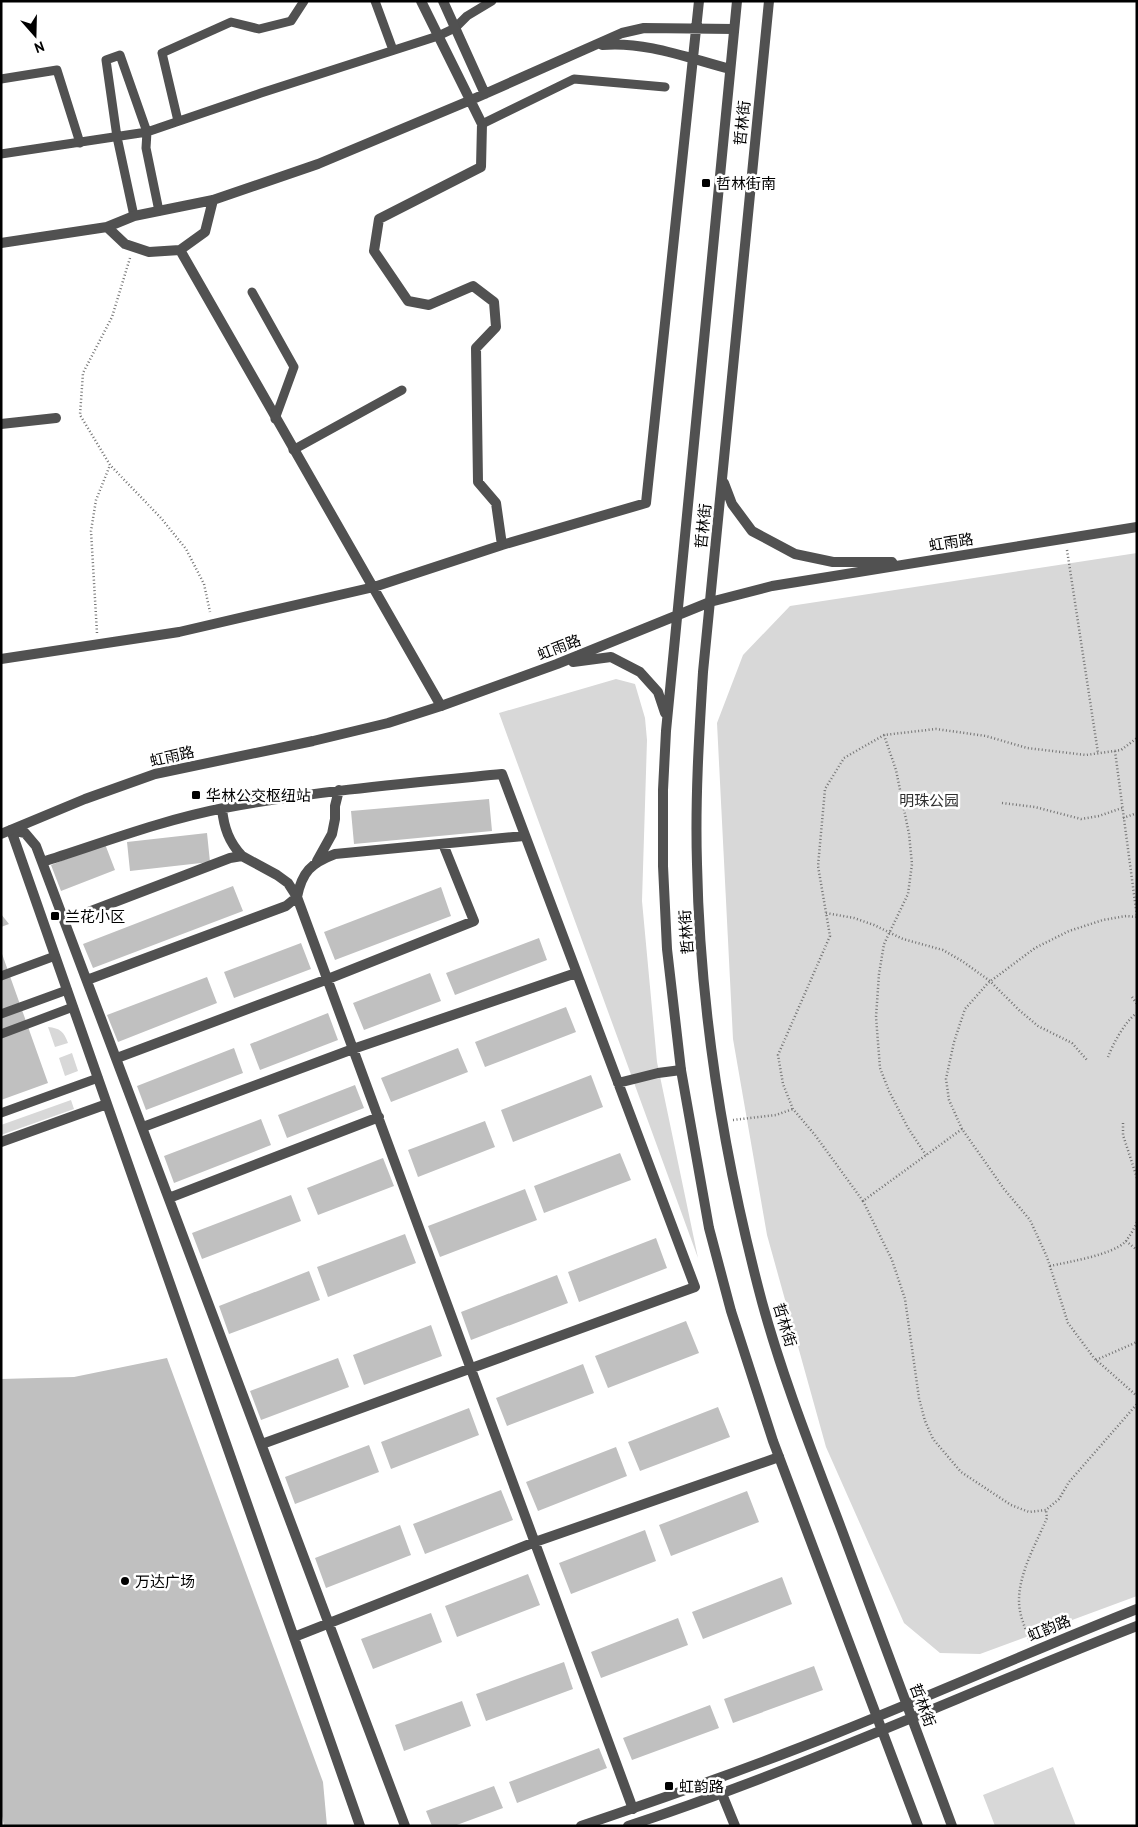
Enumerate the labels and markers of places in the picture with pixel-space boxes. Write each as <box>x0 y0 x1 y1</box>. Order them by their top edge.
place label: 哲林街南 <box>716 174 776 193</box>
marker: 哲林街南 <box>700 177 712 189</box>
place label: 华林公交枢纽站 <box>206 786 311 805</box>
marker: 华林公交枢纽站 <box>190 789 202 801</box>
place label: 兰花小区 <box>65 907 125 926</box>
marker: 兰花小区 <box>49 910 61 922</box>
place label: 万达广场 <box>135 1572 195 1591</box>
marker: 万达广场 <box>119 1575 131 1587</box>
place label: 虹韵路 <box>679 1777 724 1796</box>
marker: 虹韵路 <box>663 1780 675 1792</box>

